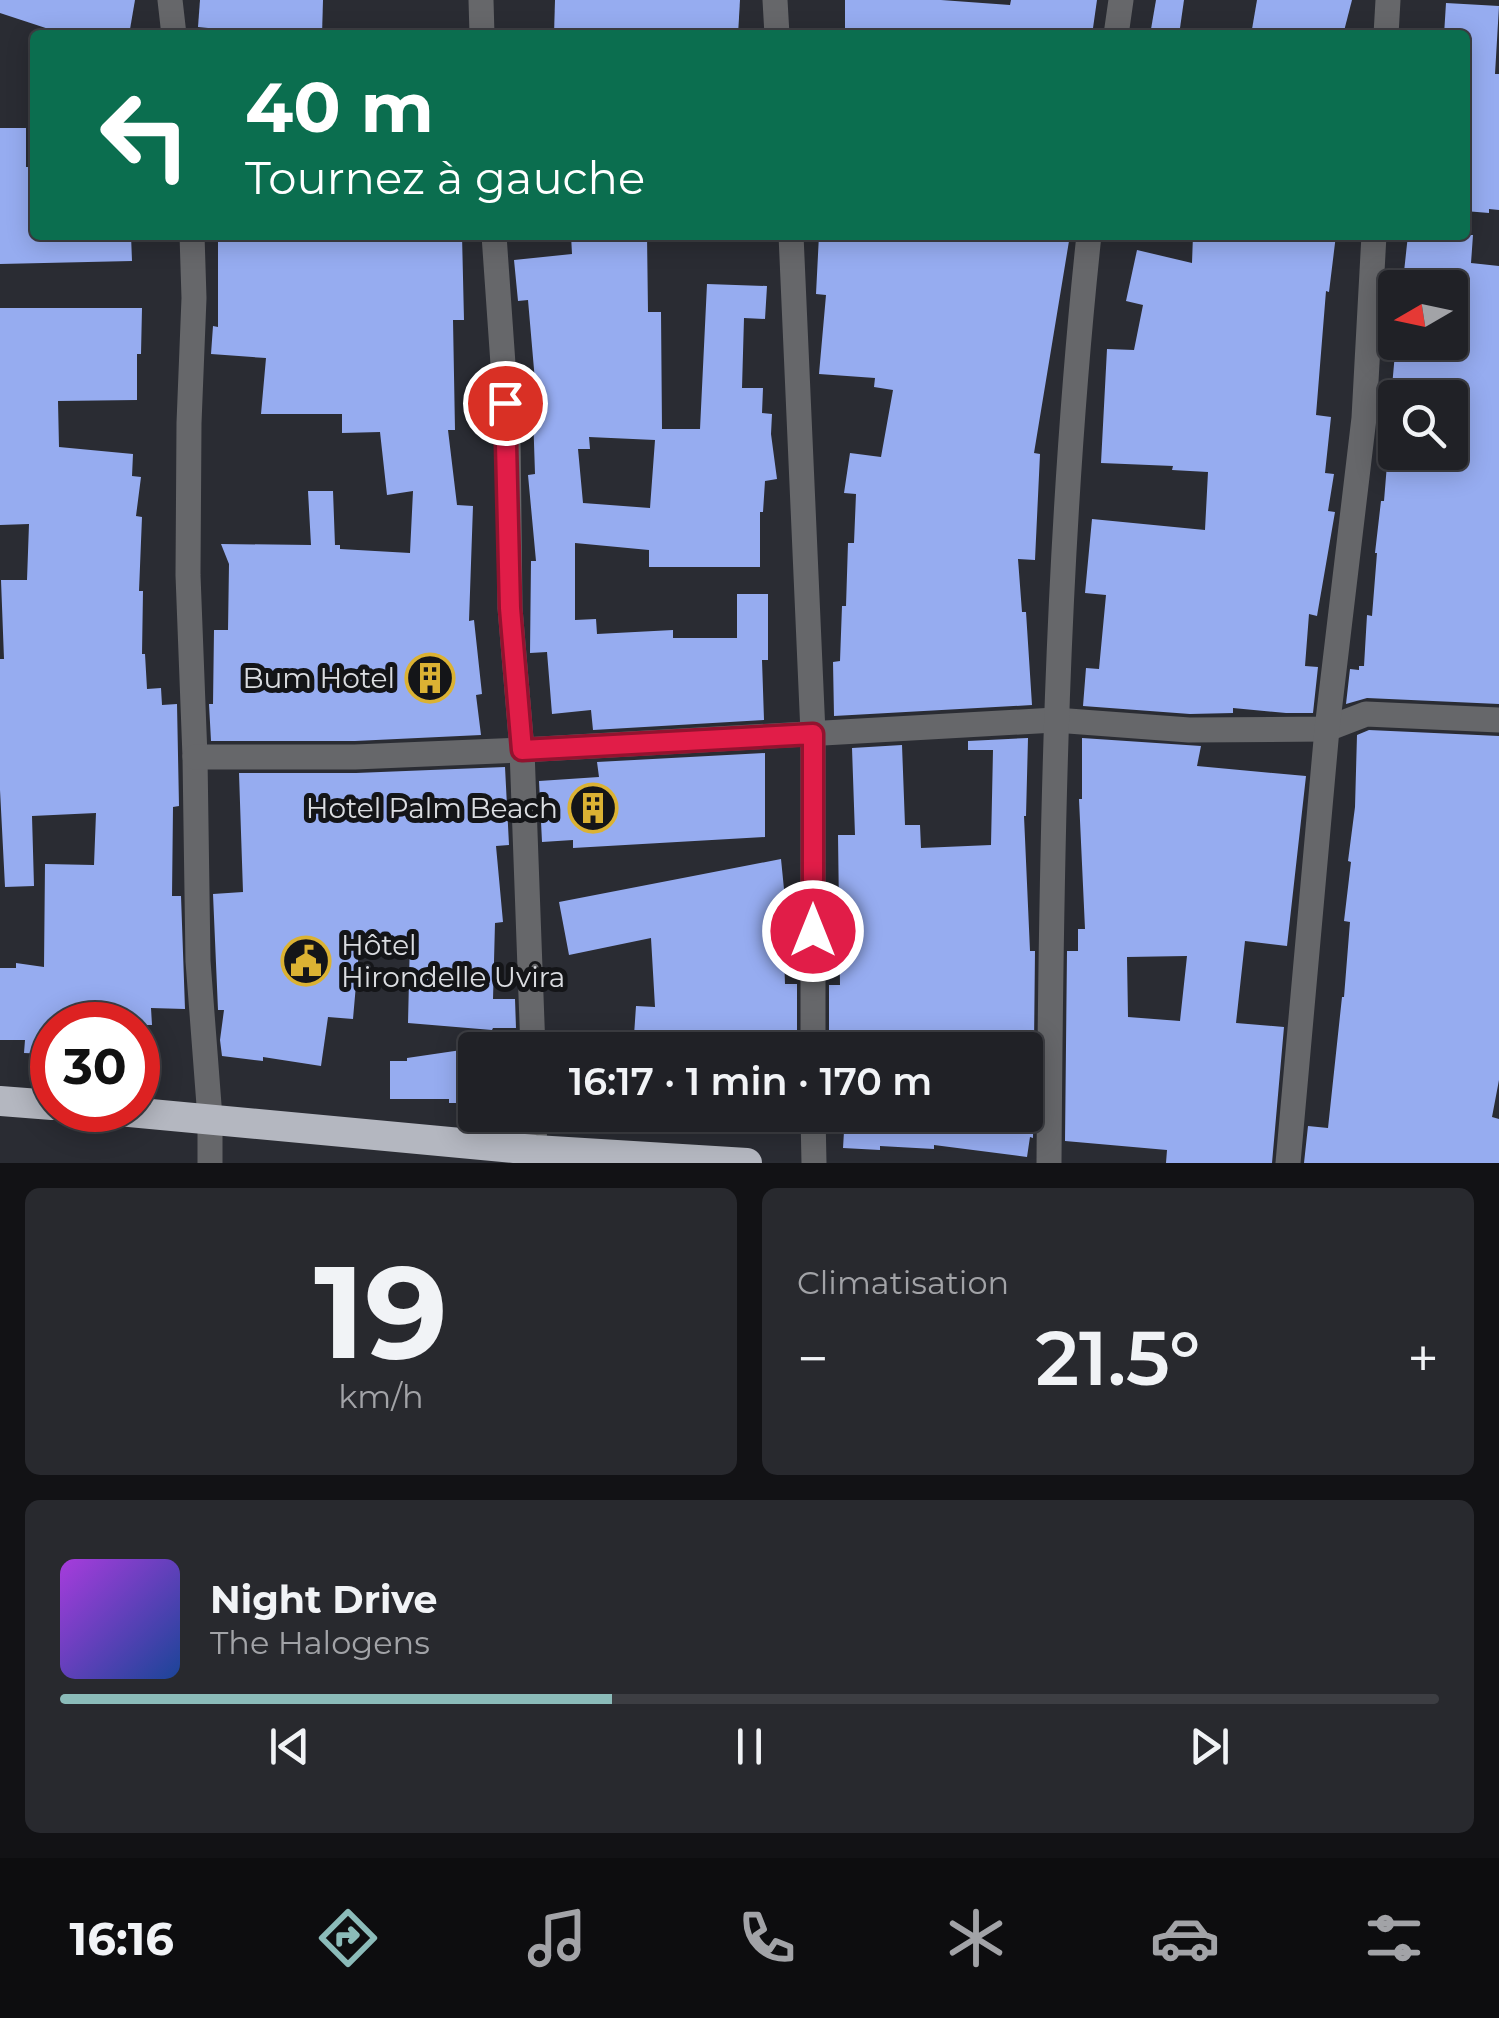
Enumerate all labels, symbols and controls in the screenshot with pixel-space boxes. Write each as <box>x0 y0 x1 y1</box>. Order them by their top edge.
text: 40 m <box>245 64 434 150</box>
icon: left <box>80 70 210 200</box>
text: Tournez à gauche <box>245 150 645 205</box>
north arrow <box>1378 270 1468 360</box>
map controls <box>1378 270 1468 470</box>
pin <box>463 361 548 446</box>
icon: arrive <box>478 376 533 431</box>
button: search <box>1378 380 1468 470</box>
building icon: Bum Hotel <box>404 652 456 704</box>
place label: Bum Hotel <box>242 661 395 695</box>
building icon: Hotel Palm Beach <box>567 782 619 834</box>
place label: Hotel Palm Beach <box>306 791 558 825</box>
position arrow <box>761 879 865 983</box>
place label: Hôtel Hirondelle Uvira <box>341 928 565 994</box>
public building icon: Hôtel Hirondelle Uvira <box>280 935 332 987</box>
speed limit sign: 30 <box>30 1002 160 1132</box>
text: 16:17 · 1 min · 170 m <box>569 1058 932 1105</box>
text: 19 <box>314 1232 448 1391</box>
text: Climatisation <box>797 1263 1009 1302</box>
text: 21.5° <box>1035 1312 1201 1404</box>
text: − <box>797 1325 829 1392</box>
text: + <box>1407 1325 1439 1392</box>
text: km/h <box>338 1377 424 1416</box>
text: Night Drive <box>210 1576 437 1623</box>
text: The Halogens <box>210 1623 430 1662</box>
icon: previous <box>262 1719 317 1774</box>
icon: pause <box>722 1719 777 1774</box>
icon: next <box>1182 1719 1237 1774</box>
icon: directions <box>313 1903 383 1973</box>
icon: music <box>522 1903 592 1973</box>
icon: phone <box>732 1903 802 1973</box>
icon: climate <box>941 1903 1011 1973</box>
icon: car <box>1150 1903 1220 1973</box>
icon: filters <box>1359 1903 1429 1973</box>
text: 16:16 <box>70 1911 174 1966</box>

